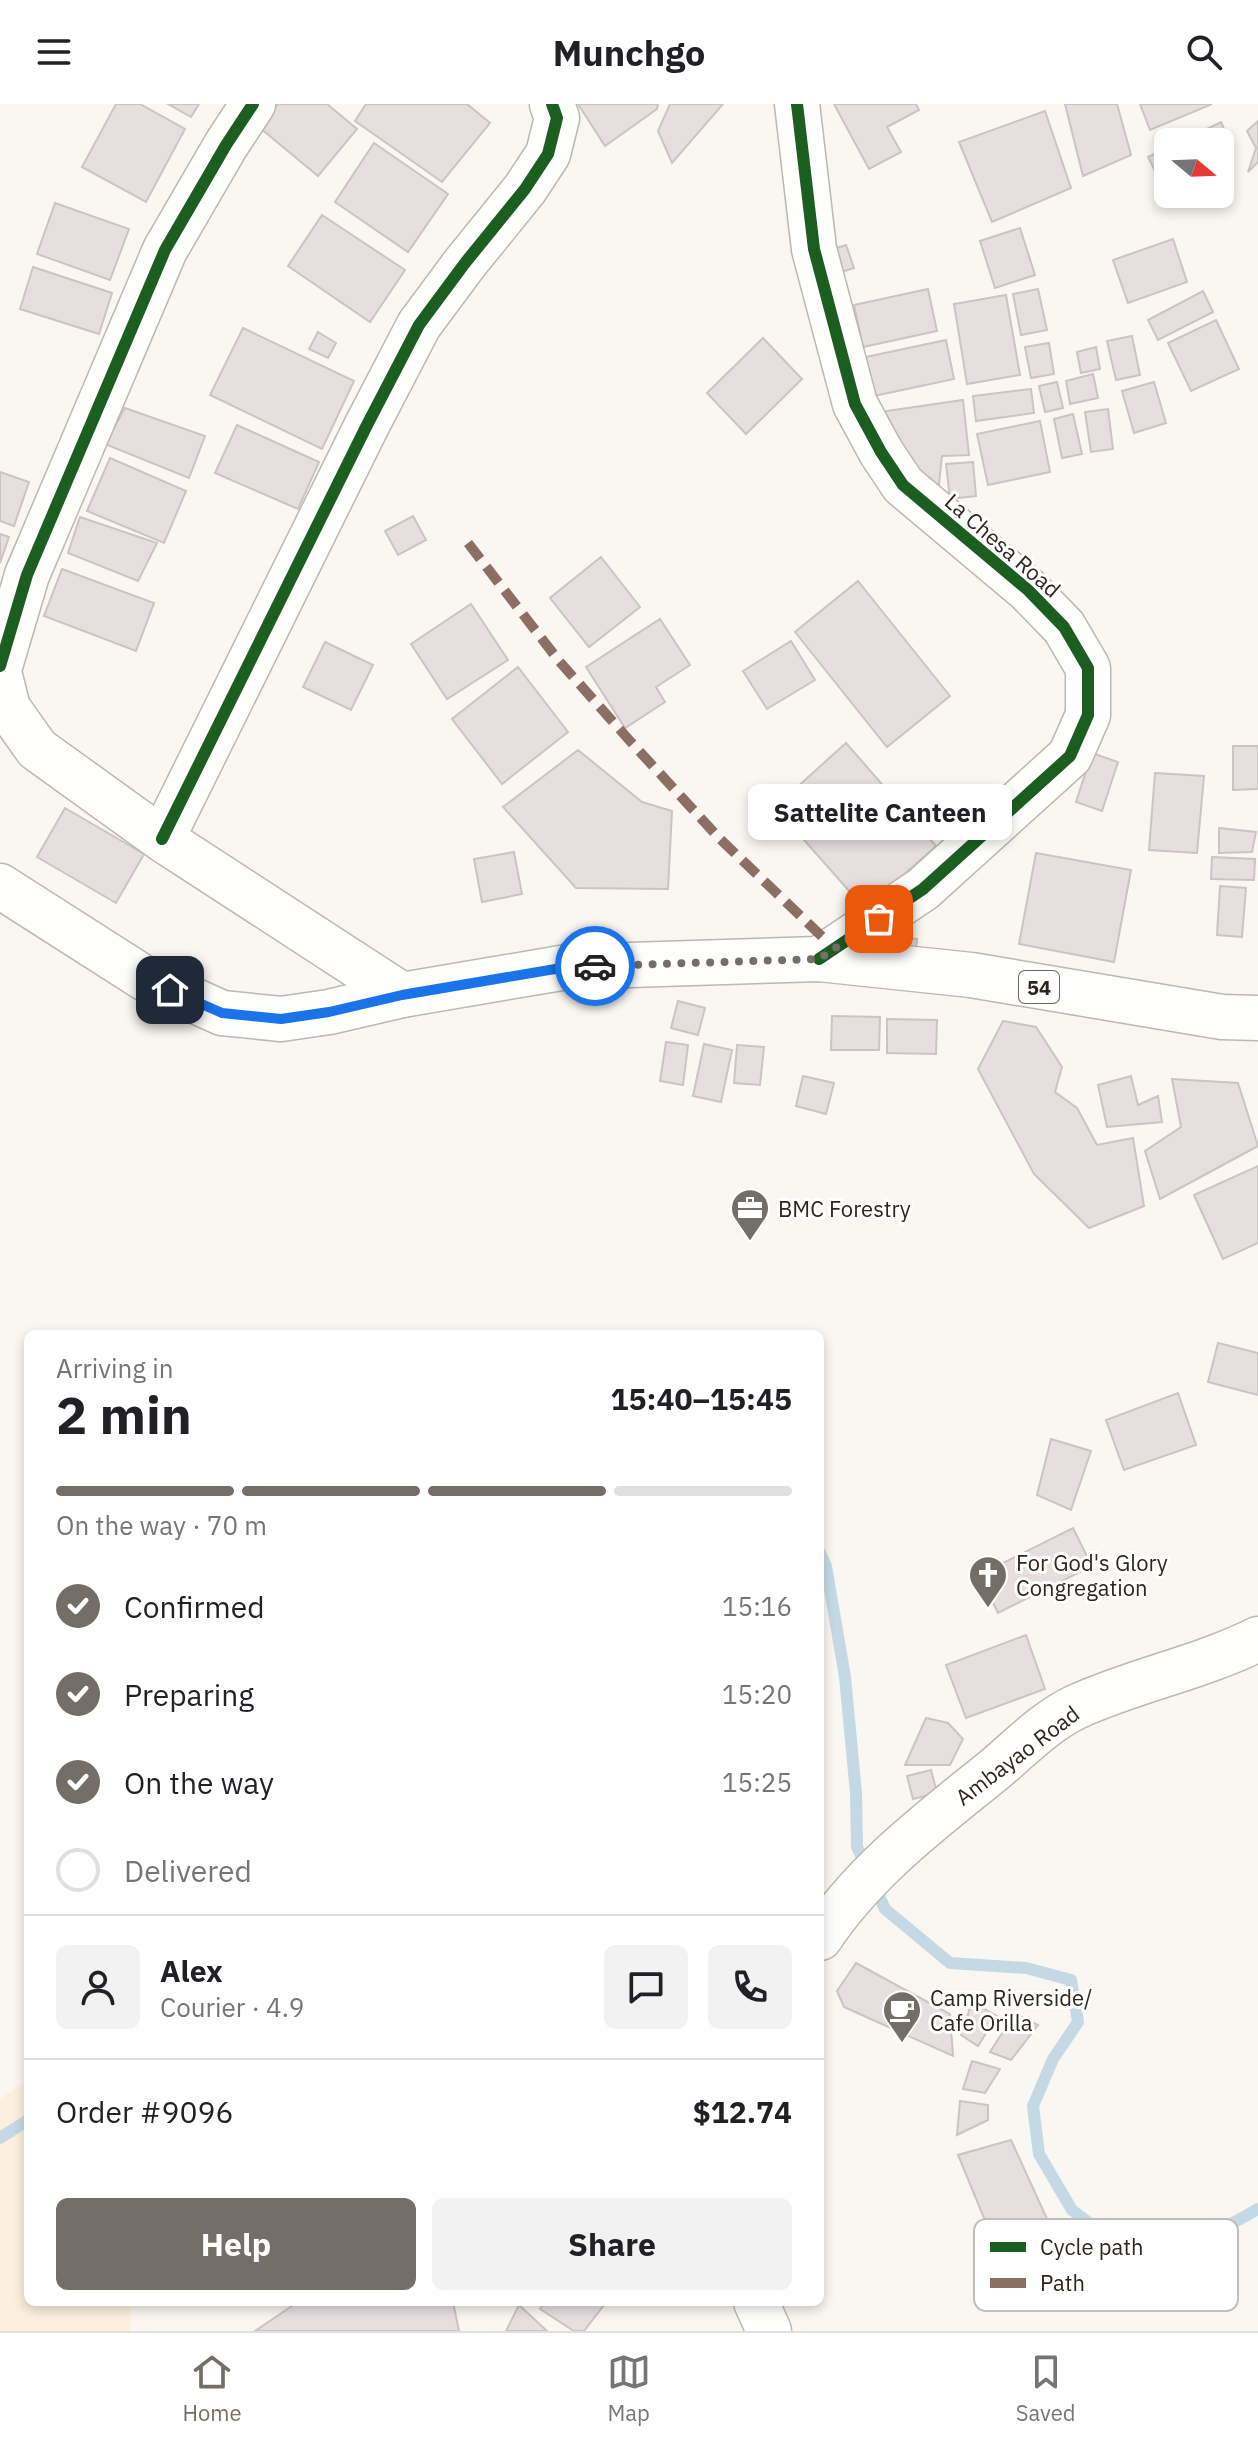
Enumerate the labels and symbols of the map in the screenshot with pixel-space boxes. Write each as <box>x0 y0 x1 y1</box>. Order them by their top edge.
north arrow <box>1154 128 1234 208</box>
street label: La Chesa Road <box>939 487 1067 603</box>
callout: Sattelite Canteen <box>747 783 1011 839</box>
pin <box>845 885 913 953</box>
courier <box>555 926 635 1006</box>
pin <box>136 956 204 1024</box>
road number: 54 <box>1019 971 1059 1003</box>
office icon: BMC Forestry <box>729 1187 771 1242</box>
place label: BMC Forestry <box>778 1194 911 1223</box>
place label: For God's Glory Congregation <box>1016 1548 1168 1602</box>
church icon: For God's Glory Congregation <box>967 1554 1009 1609</box>
street label: Ambayao Road <box>949 1699 1085 1811</box>
place label: Camp Riverside/ Cafe Orilla <box>930 1983 1092 2037</box>
cafe icon: Camp Riverside/ Cafe Orilla <box>881 1989 923 2044</box>
legend <box>974 2219 1238 2311</box>
text: Cycle path <box>1040 2232 1144 2261</box>
text: Path <box>1040 2268 1085 2297</box>

